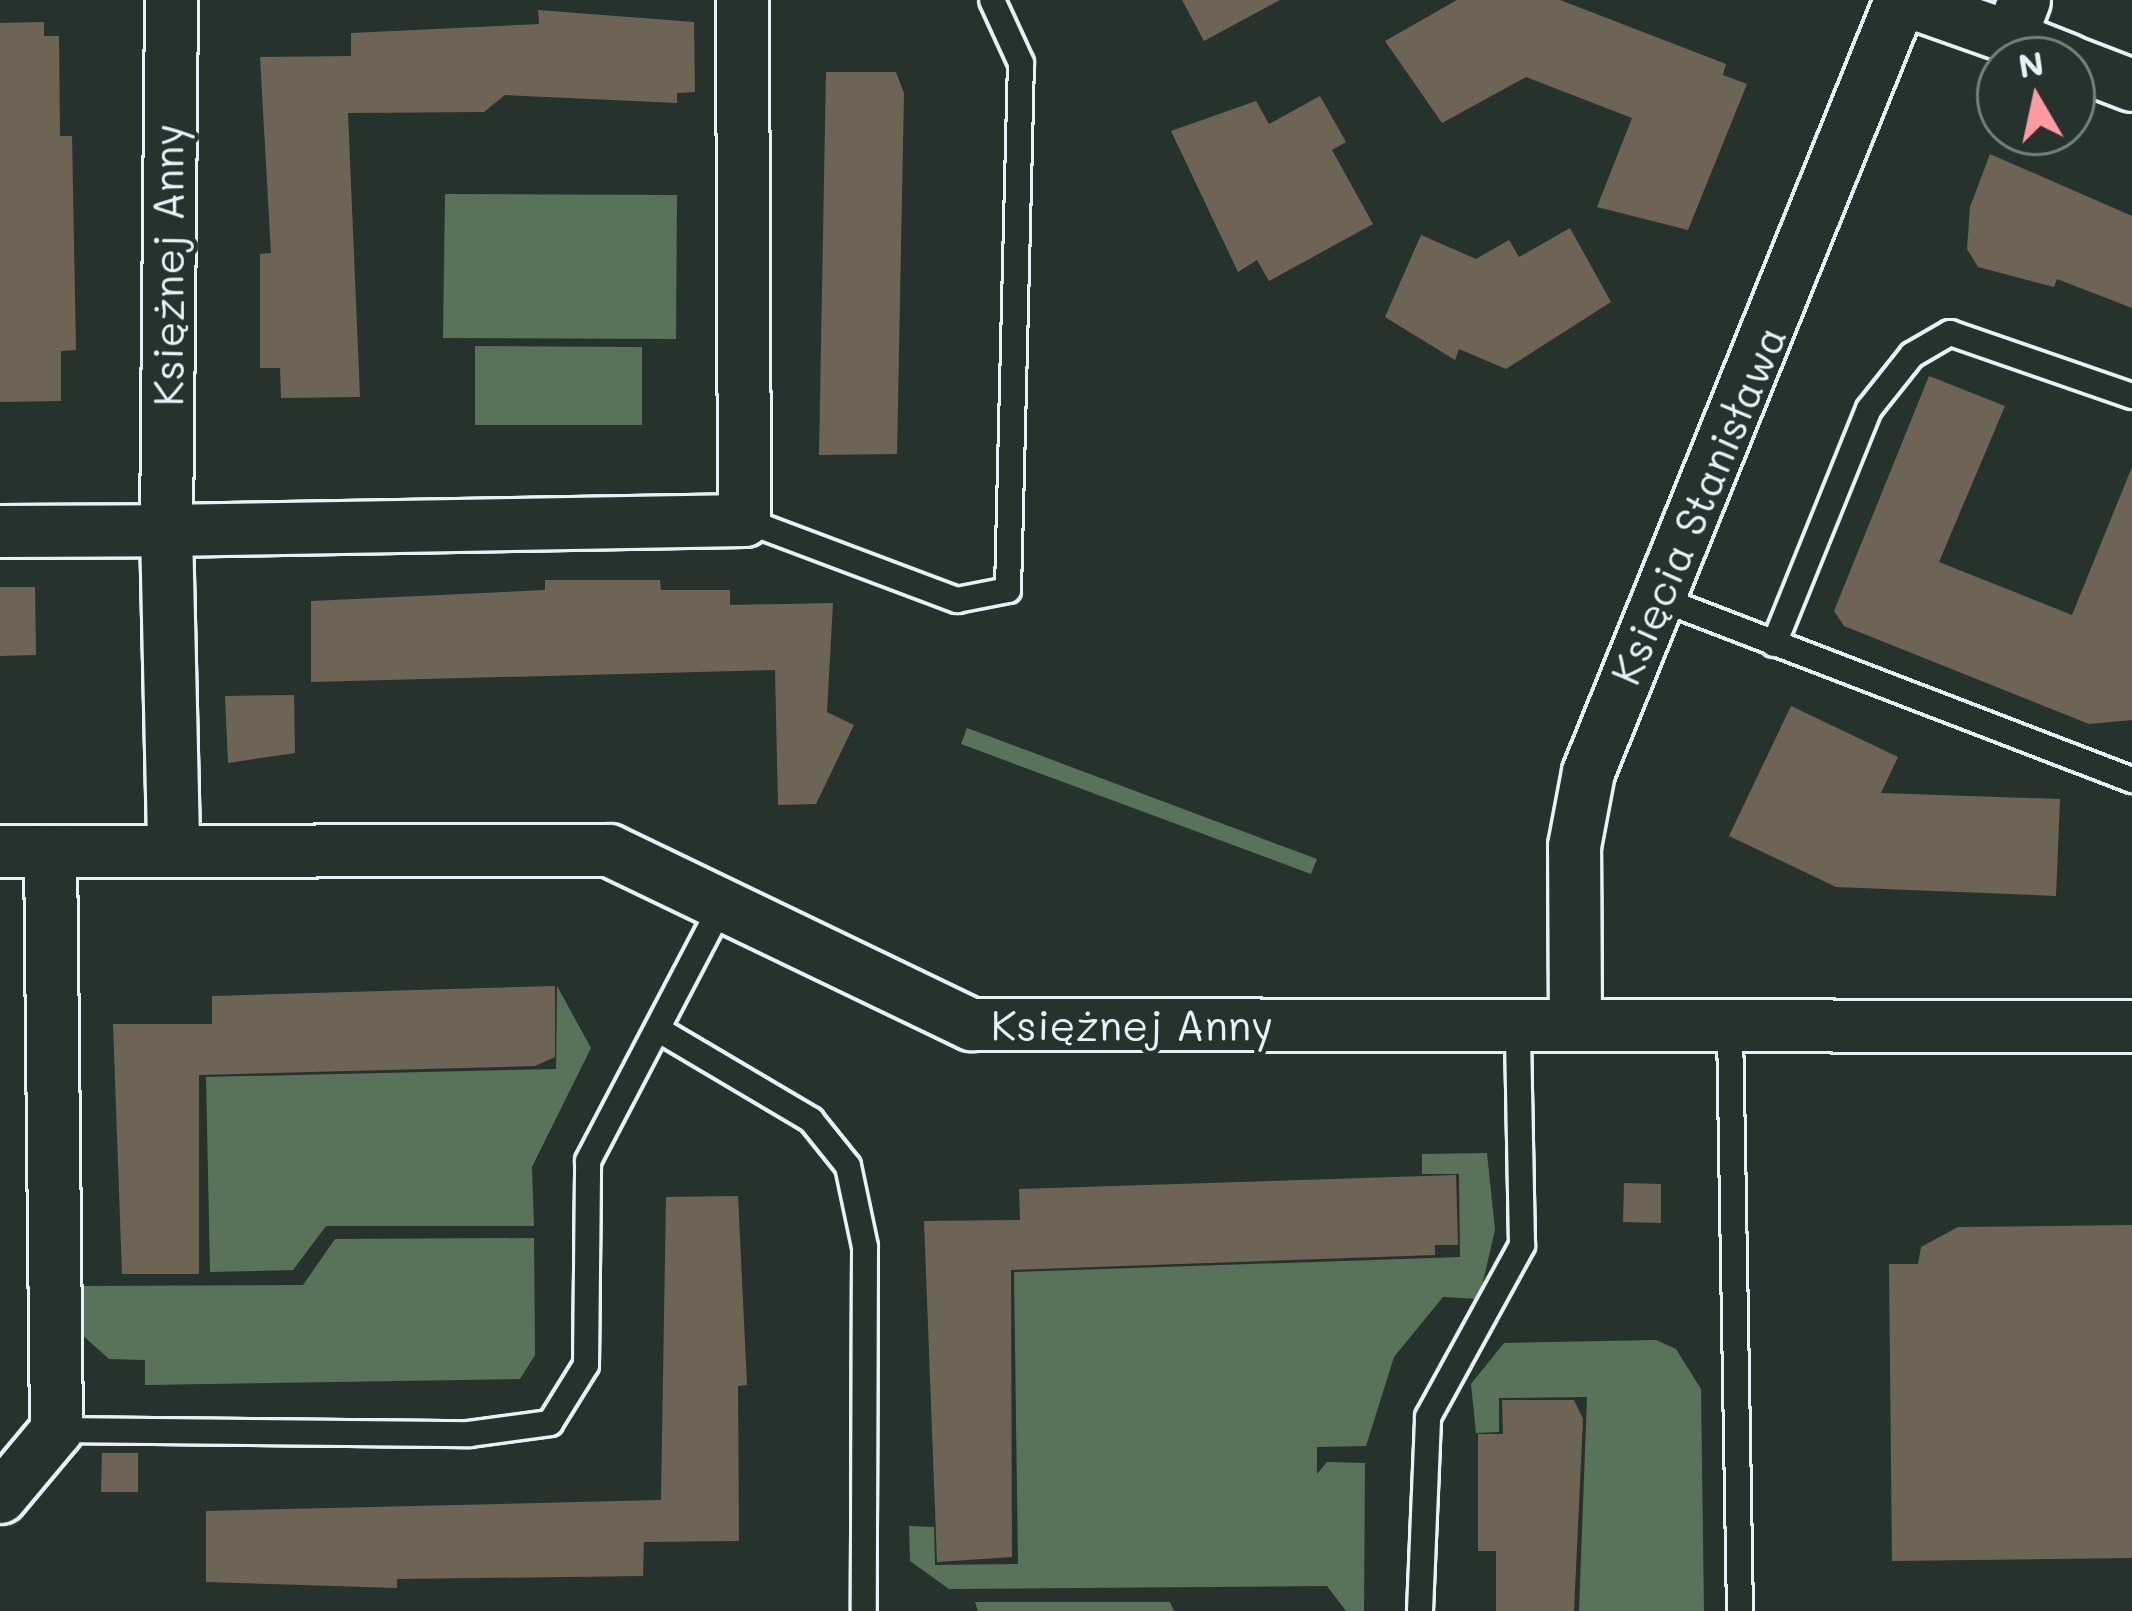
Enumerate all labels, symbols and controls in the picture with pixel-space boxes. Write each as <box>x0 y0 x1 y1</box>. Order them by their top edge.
north arrow <box>1976 36 2096 156</box>
text: N <box>2015 40 2046 86</box>
street label: Księżnej Anny <box>143 124 193 406</box>
street label: Księcia Stanisława <box>1600 318 1796 692</box>
street label: Księżnej Anny <box>991 1000 1273 1050</box>

